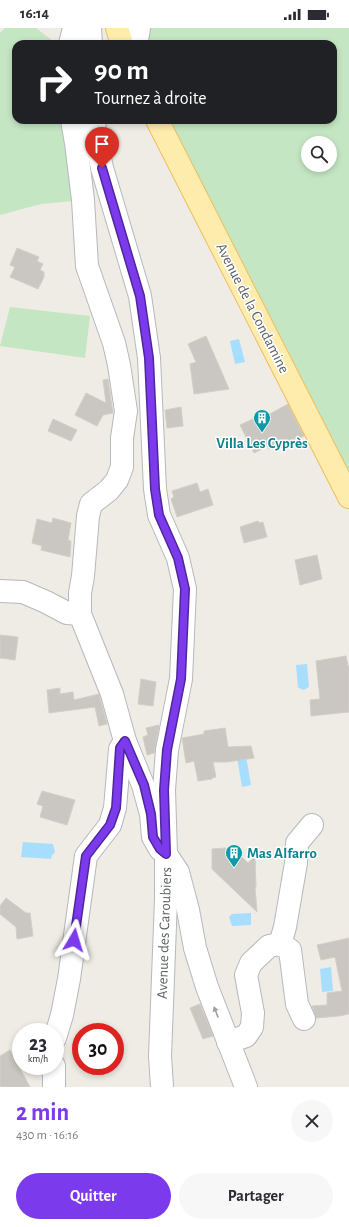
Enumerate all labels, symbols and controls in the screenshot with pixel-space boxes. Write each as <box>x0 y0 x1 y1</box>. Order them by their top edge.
text: 16:14 <box>20 6 49 21</box>
icon: right <box>28 56 80 108</box>
text: 90 m <box>94 57 149 85</box>
text: Tournez à droite <box>94 90 207 108</box>
pin <box>85 127 119 168</box>
icon: arrive <box>91 133 113 155</box>
map controls <box>301 136 337 172</box>
button: search <box>301 136 337 172</box>
street label: Avenue de la Condamine <box>213 241 292 376</box>
building icon: Villa Les Cyprès <box>252 408 272 433</box>
place label: Villa Les Cyprès <box>216 436 308 451</box>
building icon: Mas Alfarro <box>224 843 244 868</box>
place label: Mas Alfarro <box>247 846 317 861</box>
street label: Avenue des Caroubiers <box>155 867 174 999</box>
position arrow <box>53 919 95 961</box>
one-way arrow <box>213 1005 219 1017</box>
speed limit sign: 30 <box>72 1023 124 1075</box>
text: 23 <box>29 1034 47 1054</box>
text: km/h <box>28 1054 48 1064</box>
button: close <box>291 1100 333 1142</box>
text: 2 min <box>16 1101 69 1125</box>
text: 430 m · 16:16 <box>16 1129 78 1142</box>
button: Quitter <box>16 1173 171 1219</box>
button: Partager <box>179 1173 333 1219</box>

